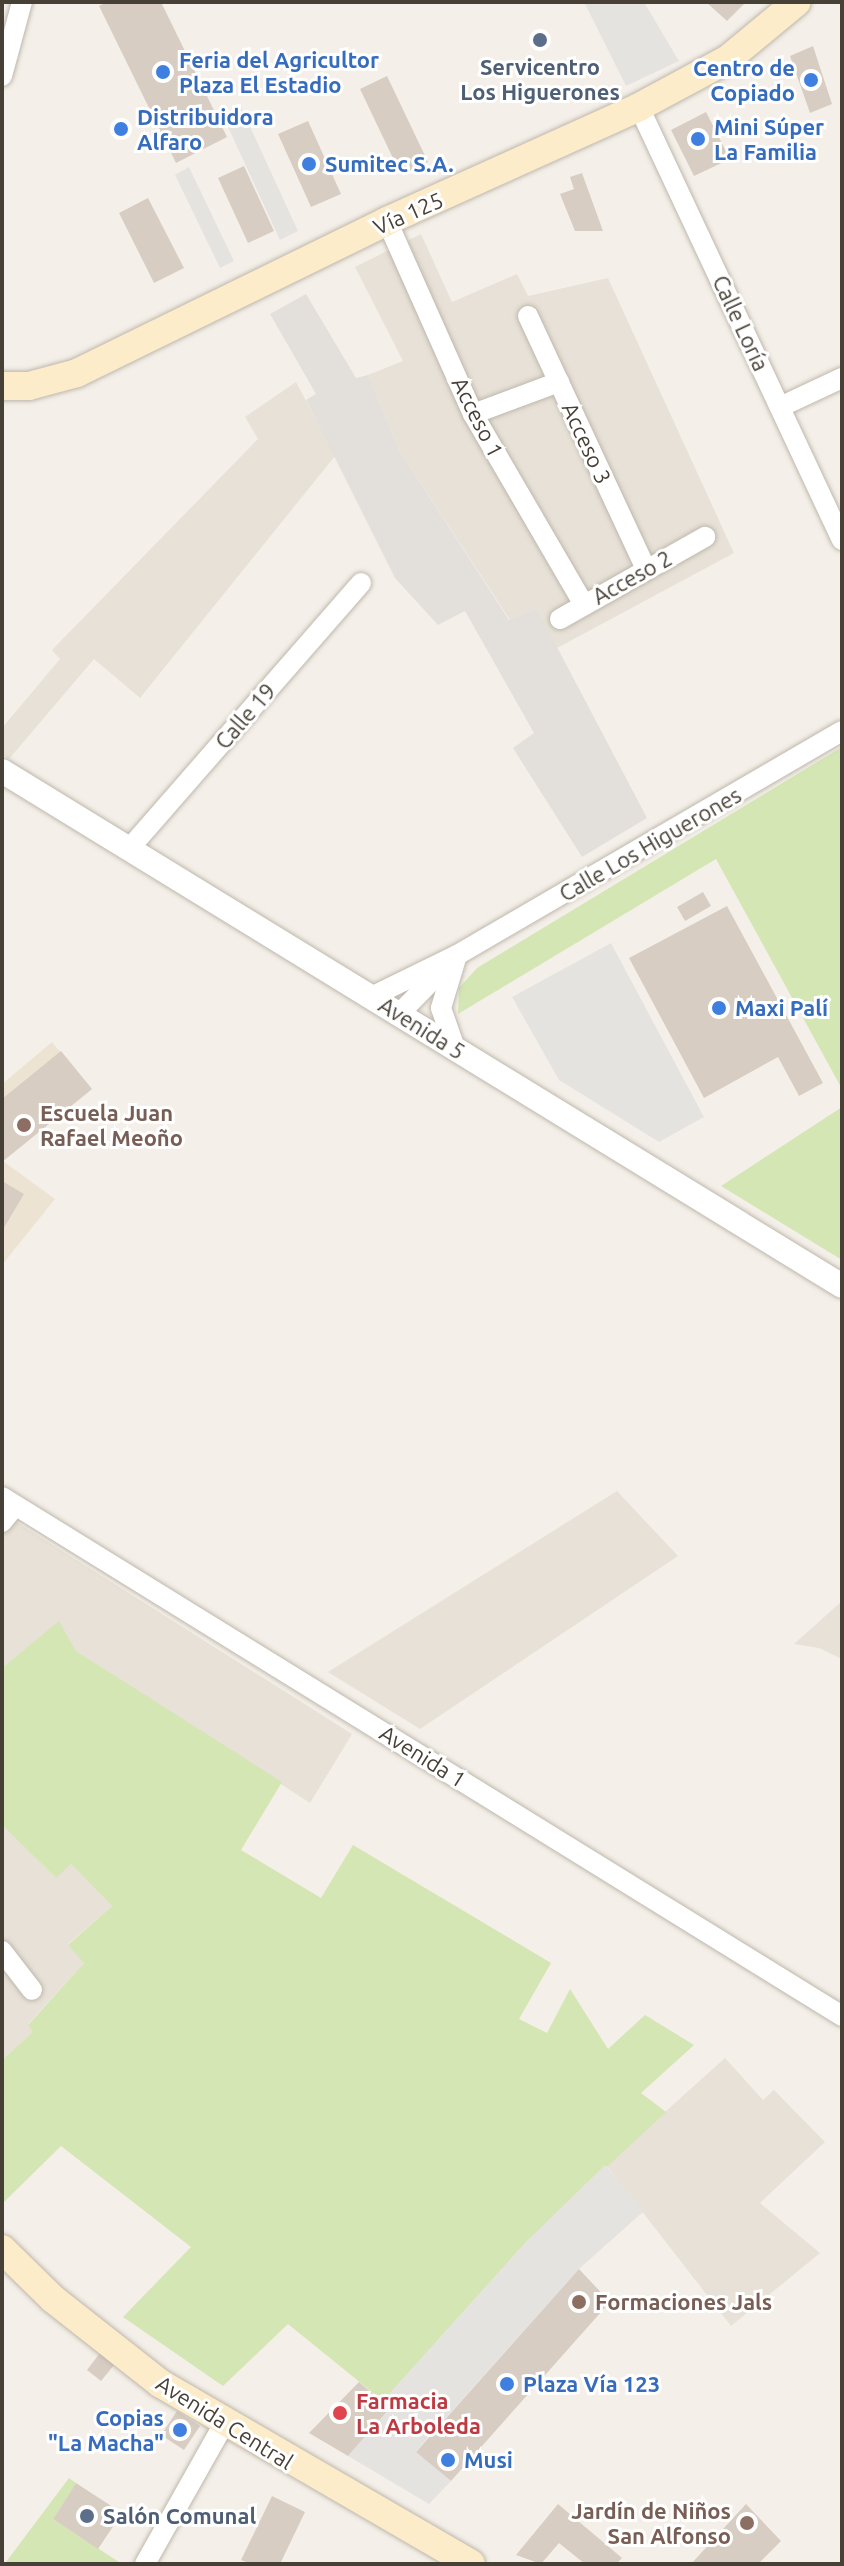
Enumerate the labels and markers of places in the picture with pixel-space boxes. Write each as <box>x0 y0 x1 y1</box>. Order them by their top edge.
marker: Servicentro Los Higuerones <box>531 31 549 49</box>
place label: Feria del Agricultor Plaza El Estadio <box>179 46 379 98</box>
place label: Servicentro Los Higuerones <box>460 53 620 104</box>
place label: Centro de Copiado <box>693 54 795 106</box>
marker: Feria del Agricultor Plaza El Estadio <box>154 63 172 81</box>
marker: Centro de Copiado <box>802 71 820 89</box>
place label: Distribuidora Alfaro <box>137 103 274 154</box>
place label: Mini Súper La Familia <box>714 113 824 164</box>
marker: Distribuidora Alfaro <box>112 120 130 138</box>
marker: Mini Súper La Familia <box>689 130 707 148</box>
place label: Sumitec S.A. <box>325 151 454 177</box>
marker: Sumitec S.A. <box>300 155 318 173</box>
place label: Maxi Palí <box>735 995 828 1021</box>
marker: Maxi Palí <box>710 999 728 1017</box>
place label: Escuela Juan Rafael Meoño <box>40 1099 183 1150</box>
marker: Escuela Juan Rafael Meoño <box>15 1116 33 1134</box>
place label: Formaciones Jals <box>595 2289 772 2315</box>
marker: Formaciones Jals <box>570 2293 588 2311</box>
place label: Plaza Vía 123 <box>523 2371 660 2397</box>
marker: Plaza Vía 123 <box>498 2375 516 2393</box>
place label: Farmacia La Arboleda <box>356 2387 481 2438</box>
place label: Copias "La Macha" <box>48 2404 164 2456</box>
marker: Farmacia La Arboleda <box>331 2404 349 2422</box>
marker: Copias "La Macha" <box>171 2421 189 2439</box>
place label: Musi <box>464 2447 513 2473</box>
marker: Musi <box>439 2451 457 2469</box>
place label: Jardín de Niños San Alfonso <box>571 2497 731 2548</box>
place label: Salón Comunal <box>103 2503 256 2529</box>
marker: Salón Comunal <box>78 2507 96 2525</box>
marker: Jardín de Niños San Alfonso <box>738 2514 756 2532</box>

